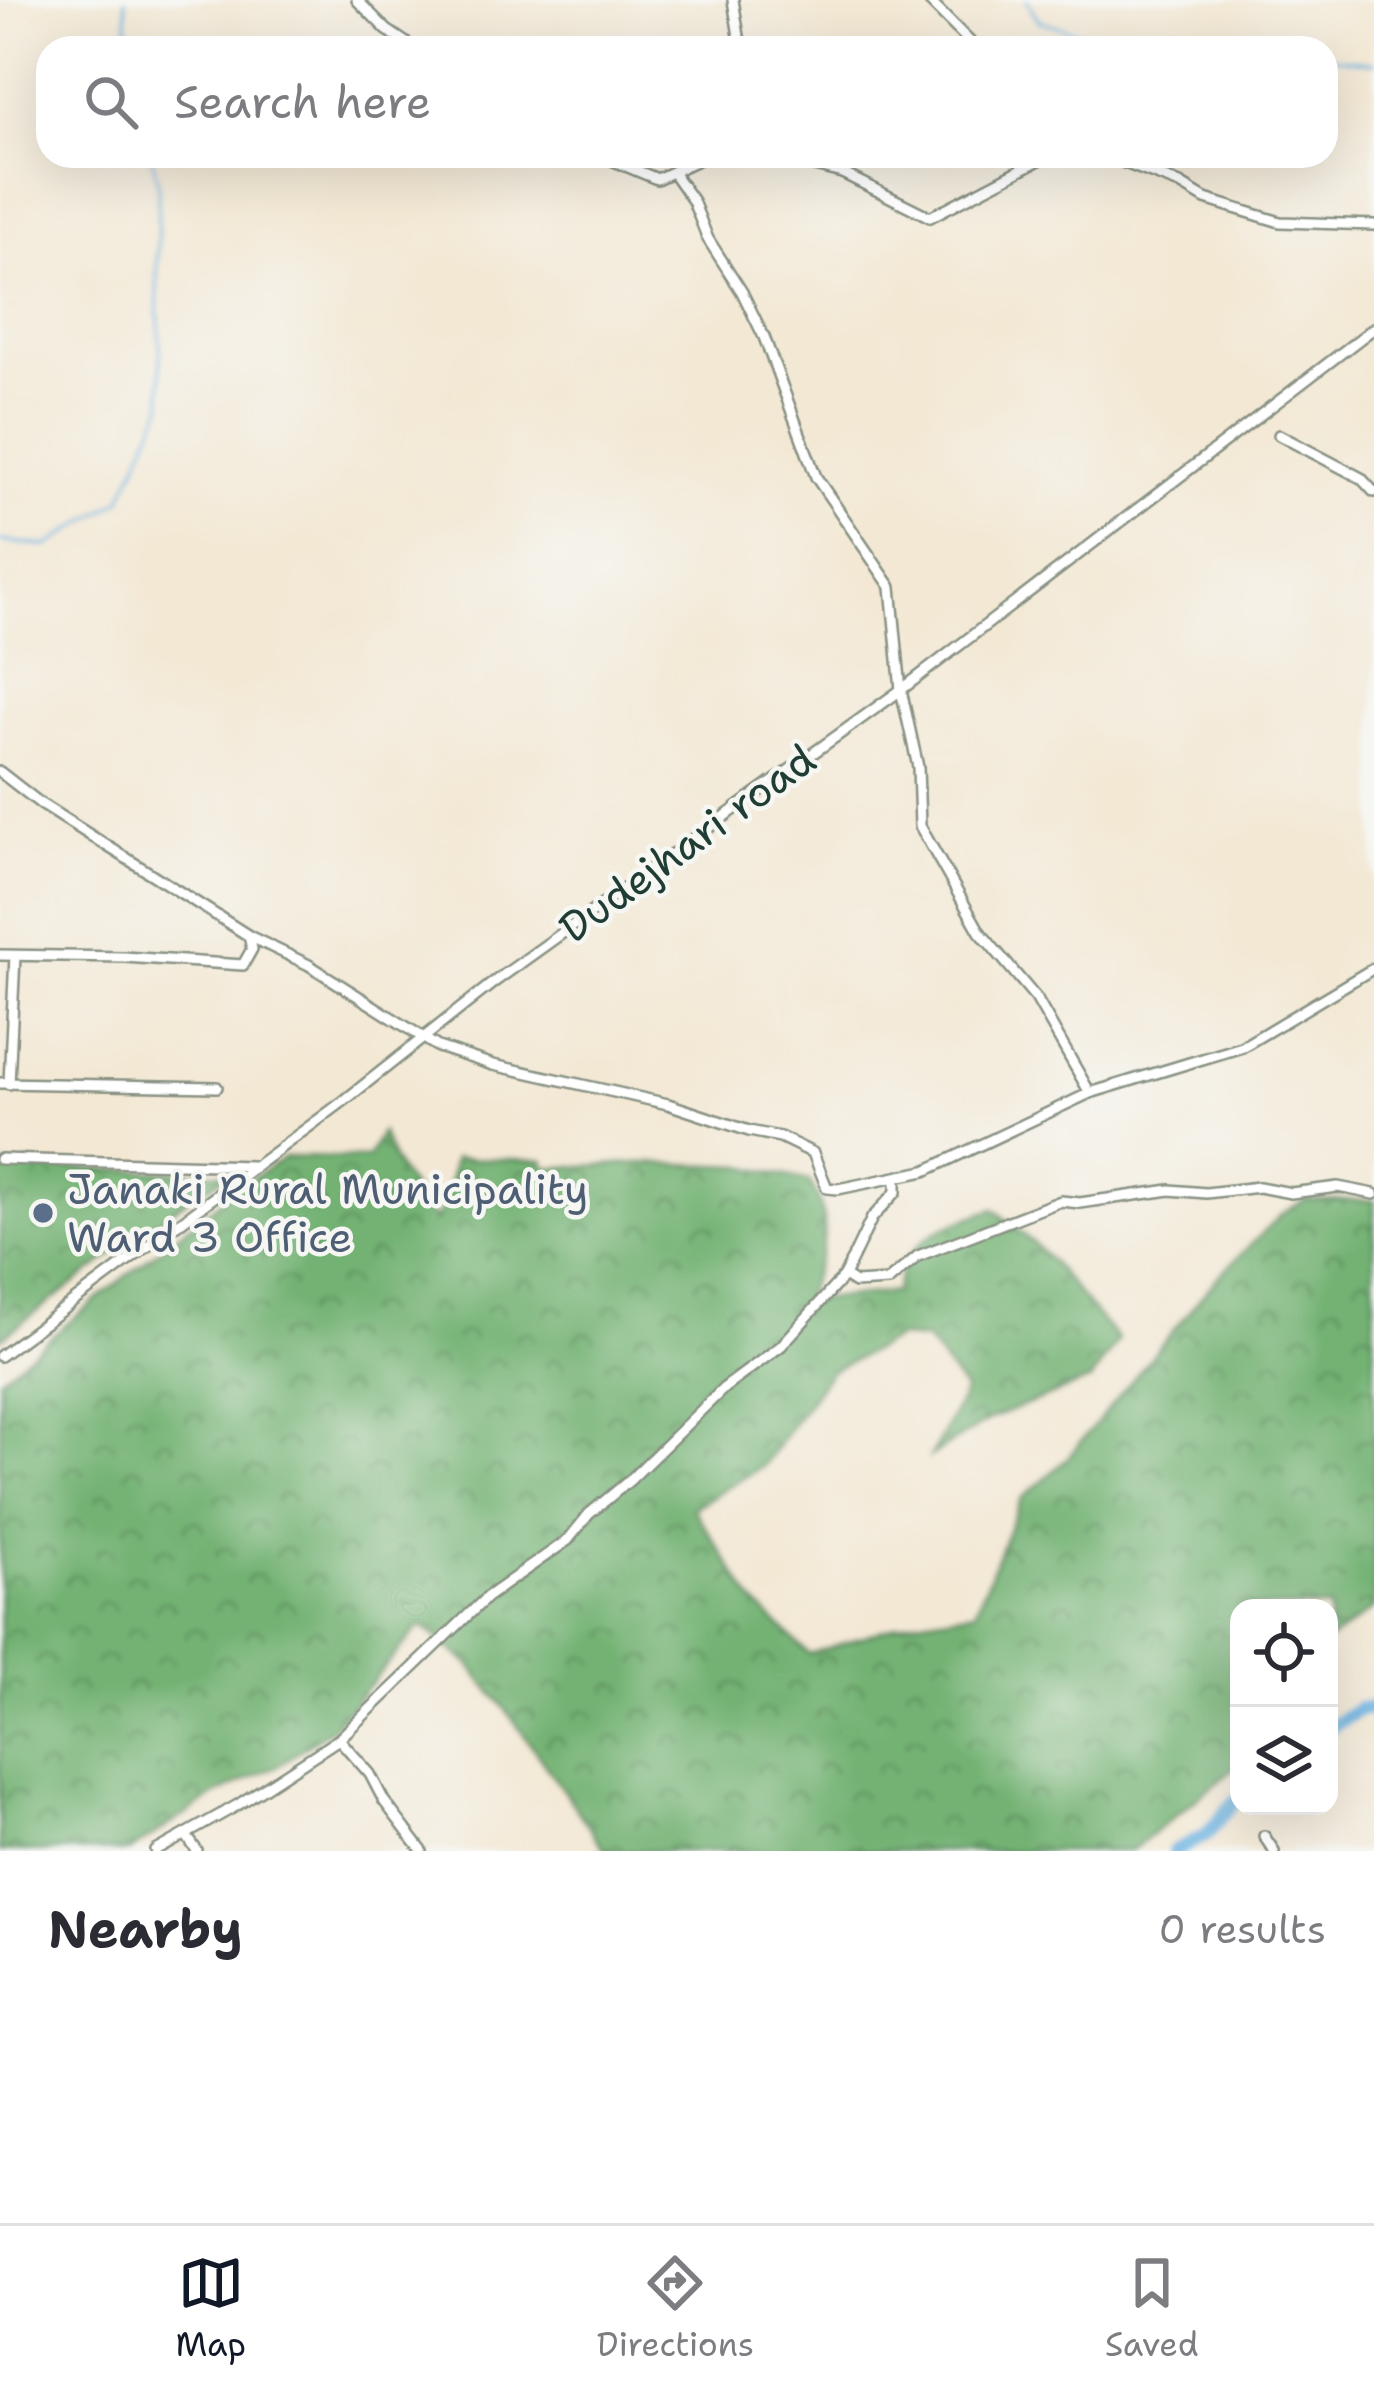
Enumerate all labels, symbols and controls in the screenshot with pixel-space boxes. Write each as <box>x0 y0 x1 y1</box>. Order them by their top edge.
search box <box>36 36 1338 168</box>
icon: search <box>78 69 144 135</box>
text: Search here <box>174 72 431 132</box>
street label: Dudejhari road <box>548 731 826 955</box>
place label: Janaki Rural Municipality Ward 3 Office <box>67 1161 588 1265</box>
marker: Janaki Rural Municipality Ward 3 Office <box>30 1200 56 1226</box>
map controls <box>1230 1599 1338 1815</box>
button: locate <box>1230 1599 1338 1707</box>
button: layers <box>1230 1707 1338 1815</box>
text: Nearby <box>48 1895 243 1963</box>
text: 0 results <box>1159 1903 1326 1955</box>
tab: Map <box>175 2250 246 2367</box>
tab: Directions <box>597 2250 754 2367</box>
tab: Saved <box>1105 2250 1199 2367</box>

